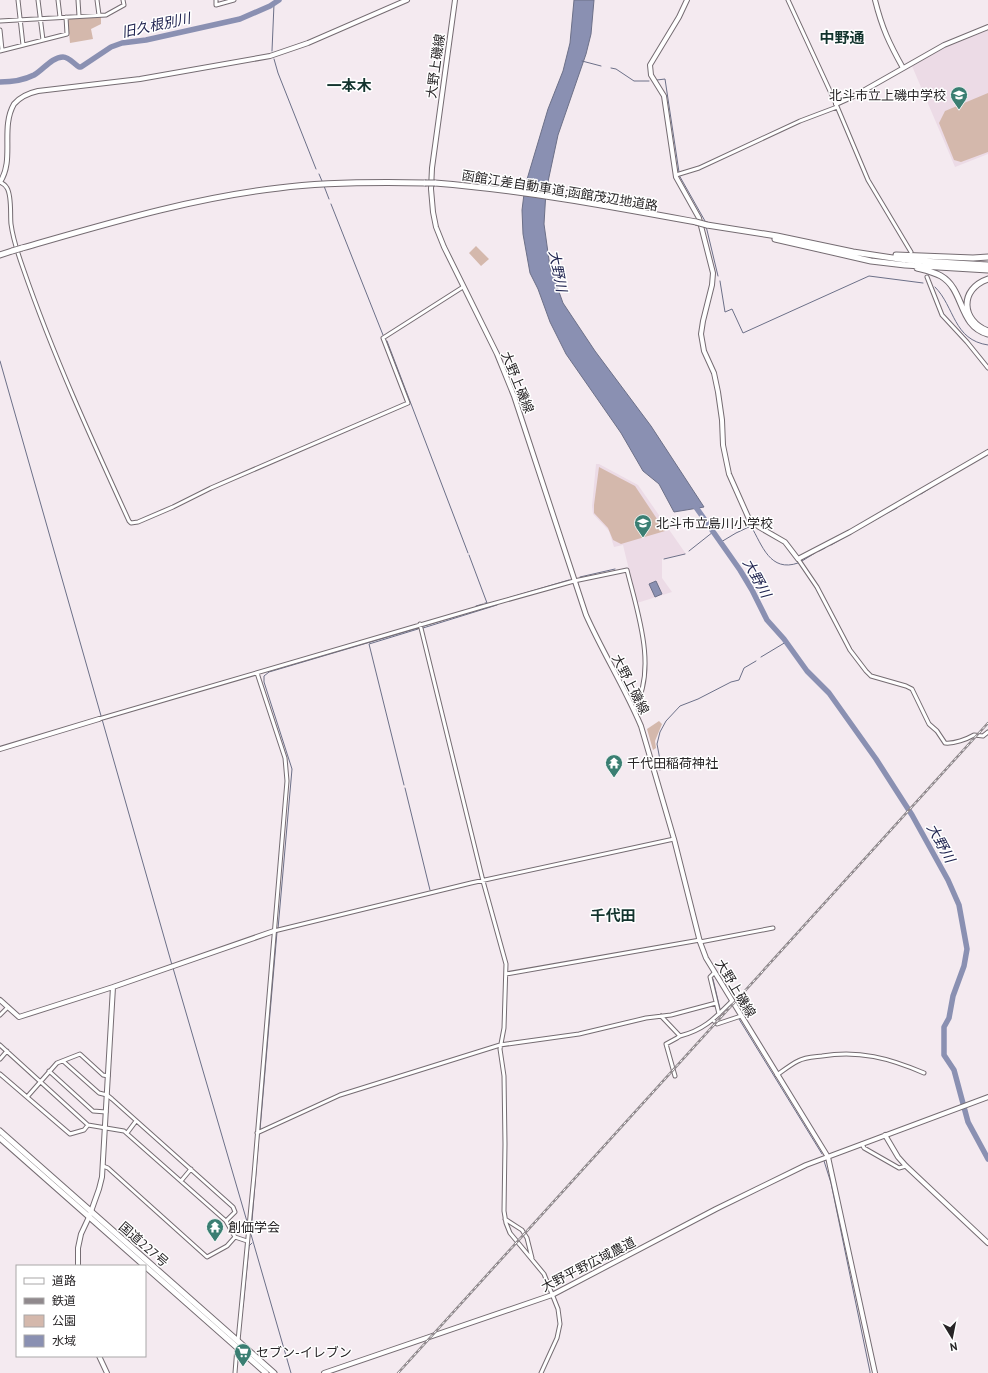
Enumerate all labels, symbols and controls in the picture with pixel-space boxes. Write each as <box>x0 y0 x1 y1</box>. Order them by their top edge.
water label: 旧久根別川 <box>120 9 194 41</box>
district label: 中野通 <box>819 28 865 47</box>
street label: 大野上磯線 <box>423 33 448 99</box>
district label: 一本木 <box>326 76 372 95</box>
school or university icon: 北斗市立上磯中学校 <box>949 85 969 110</box>
place label: 北斗市立上磯中学校 <box>829 87 946 104</box>
street label: 函館江差自動車道;函館茂辺地道路 <box>461 167 659 214</box>
water label: 大野川 <box>545 249 571 295</box>
street label: 大野上磯線 <box>497 349 538 416</box>
school or university icon: 北斗市立島川小学校 <box>633 513 653 538</box>
place label: 北斗市立島川小学校 <box>656 515 773 532</box>
water label: 大野川 <box>739 555 776 602</box>
street label: 大野上磯線 <box>608 651 653 717</box>
temple icon: 千代田稲荷神社 <box>604 753 624 778</box>
place label: 千代田稲荷神社 <box>627 755 718 772</box>
water label: 大野川 <box>923 820 960 867</box>
district label: 千代田 <box>590 906 636 925</box>
street label: 大野上磯線 <box>712 956 760 1020</box>
temple icon: 創価学会 <box>205 1217 225 1242</box>
street label: 国道227号 <box>115 1218 172 1271</box>
place label: 創価学会 <box>228 1219 280 1236</box>
street label: 大野平野広域農道 <box>538 1233 638 1296</box>
legend <box>16 1265 146 1357</box>
text: 道路 <box>52 1273 76 1288</box>
text: 鉄道 <box>52 1293 76 1308</box>
text: 公園 <box>52 1313 76 1328</box>
north arrow <box>932 1317 972 1357</box>
text: 水域 <box>52 1333 76 1348</box>
text: N <box>949 1339 959 1354</box>
supermarket icon: セブン-イレブン <box>233 1342 253 1367</box>
place label: セブン-イレブン <box>256 1344 352 1361</box>

